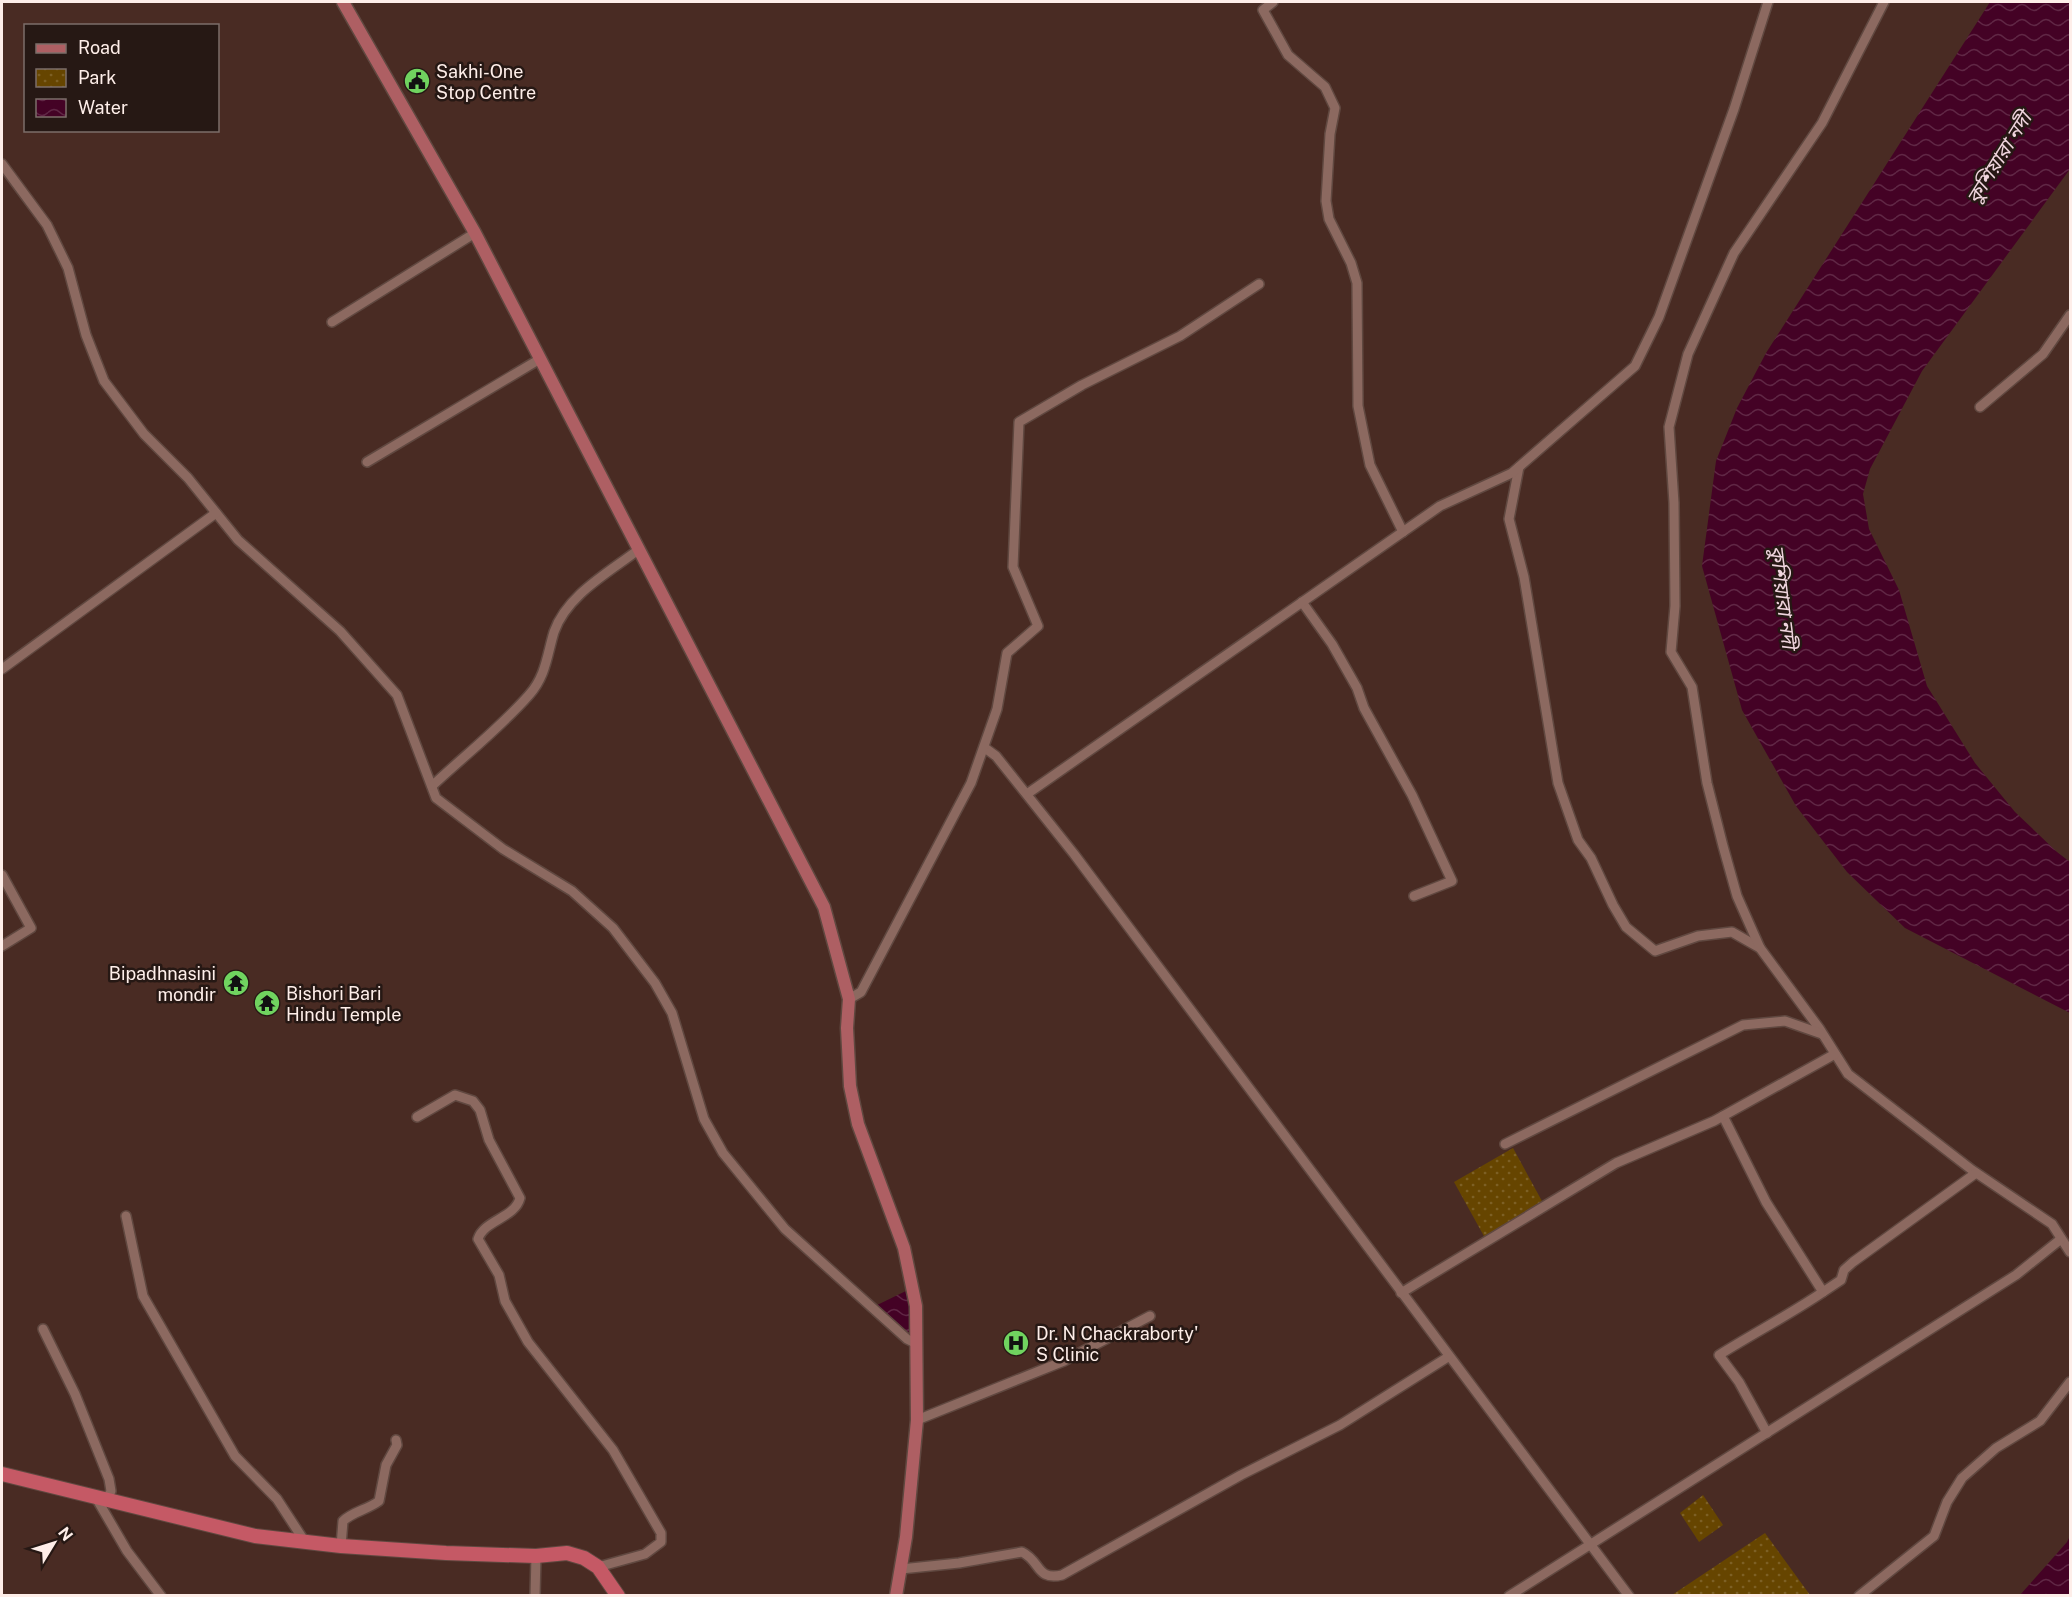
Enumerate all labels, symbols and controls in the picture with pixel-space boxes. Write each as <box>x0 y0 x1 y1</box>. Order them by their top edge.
legend <box>24 24 219 132</box>
text: Road <box>78 37 121 58</box>
place label: Sakhi-One Stop Centre <box>436 61 536 103</box>
public building icon: Sakhi-One Stop Centre <box>402 66 432 96</box>
text: Park <box>78 67 116 88</box>
text: Water <box>78 97 128 118</box>
water label: কুশিয়ারা নদী <box>1961 105 2039 208</box>
water label: কুশিয়ারা নদী <box>1765 544 1802 653</box>
place label: Bipadhnasini mondir <box>109 963 216 1005</box>
temple icon: Bipadhnasini mondir <box>221 968 251 998</box>
place label: Bishori Bari Hindu Temple <box>286 983 401 1025</box>
temple icon: Bishori Bari Hindu Temple <box>252 988 282 1018</box>
place label: Dr. N Chackraborty' S Clinic <box>1036 1323 1199 1365</box>
hospital icon: Dr. N Chackraborty' S Clinic <box>1001 1328 1031 1358</box>
north arrow <box>24 1513 84 1573</box>
text: N <box>54 1523 77 1545</box>

